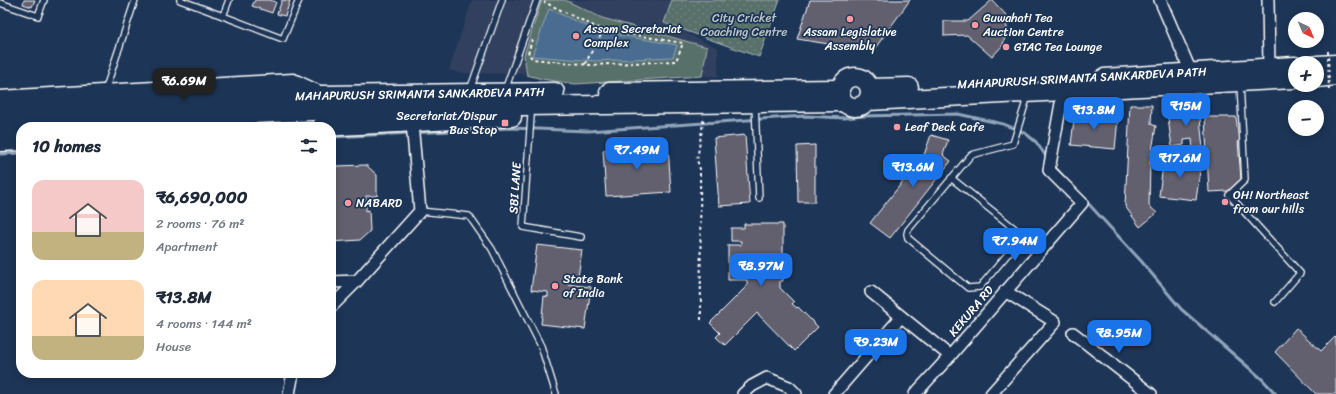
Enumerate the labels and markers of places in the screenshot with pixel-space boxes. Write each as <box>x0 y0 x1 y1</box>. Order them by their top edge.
place label: Guwahati Tea Auction Centre <box>982 7 1064 43</box>
marker: Assam Legislative Assembly <box>845 14 855 24</box>
place label: Assam Secretariat Complex <box>583 18 682 54</box>
marker: Guwahati Tea Auction Centre <box>970 20 980 30</box>
place label: Assam Legislative Assembly <box>802 21 897 57</box>
marker: Assam Secretariat Complex <box>571 31 581 41</box>
place label: GTAC Tea Lounge <box>1014 36 1102 58</box>
marker: GTAC Tea Lounge <box>1001 42 1011 52</box>
pin: ₹6.69M <box>151 68 217 102</box>
pin: ₹15M <box>1162 93 1210 127</box>
pin: ₹13.8M <box>1061 97 1127 131</box>
place label: Secretariat/Dispur Bus Stop <box>396 105 498 141</box>
place label: Leaf Deck Cafe <box>905 116 984 138</box>
marker: Secretariat/Dispur Bus Stop <box>500 118 510 128</box>
marker: Leaf Deck Cafe <box>892 122 902 132</box>
pin: ₹7.49M <box>604 137 670 171</box>
pin: ₹17.6M <box>1147 145 1213 179</box>
pin: ₹13.6M <box>880 154 946 188</box>
place label: OH! Northeast from our hills <box>1233 184 1310 220</box>
place label: NABARD <box>356 192 403 214</box>
marker: OH! Northeast from our hills <box>1220 197 1230 207</box>
marker: NABARD <box>343 198 353 208</box>
pin: ₹7.94M <box>982 228 1048 262</box>
pin: ₹8.97M <box>728 253 794 287</box>
place label: State Bank of India <box>563 268 624 304</box>
marker: State Bank of India <box>550 281 560 291</box>
pin: ₹8.95M <box>1086 320 1152 354</box>
pin: ₹9.23M <box>843 329 909 363</box>

